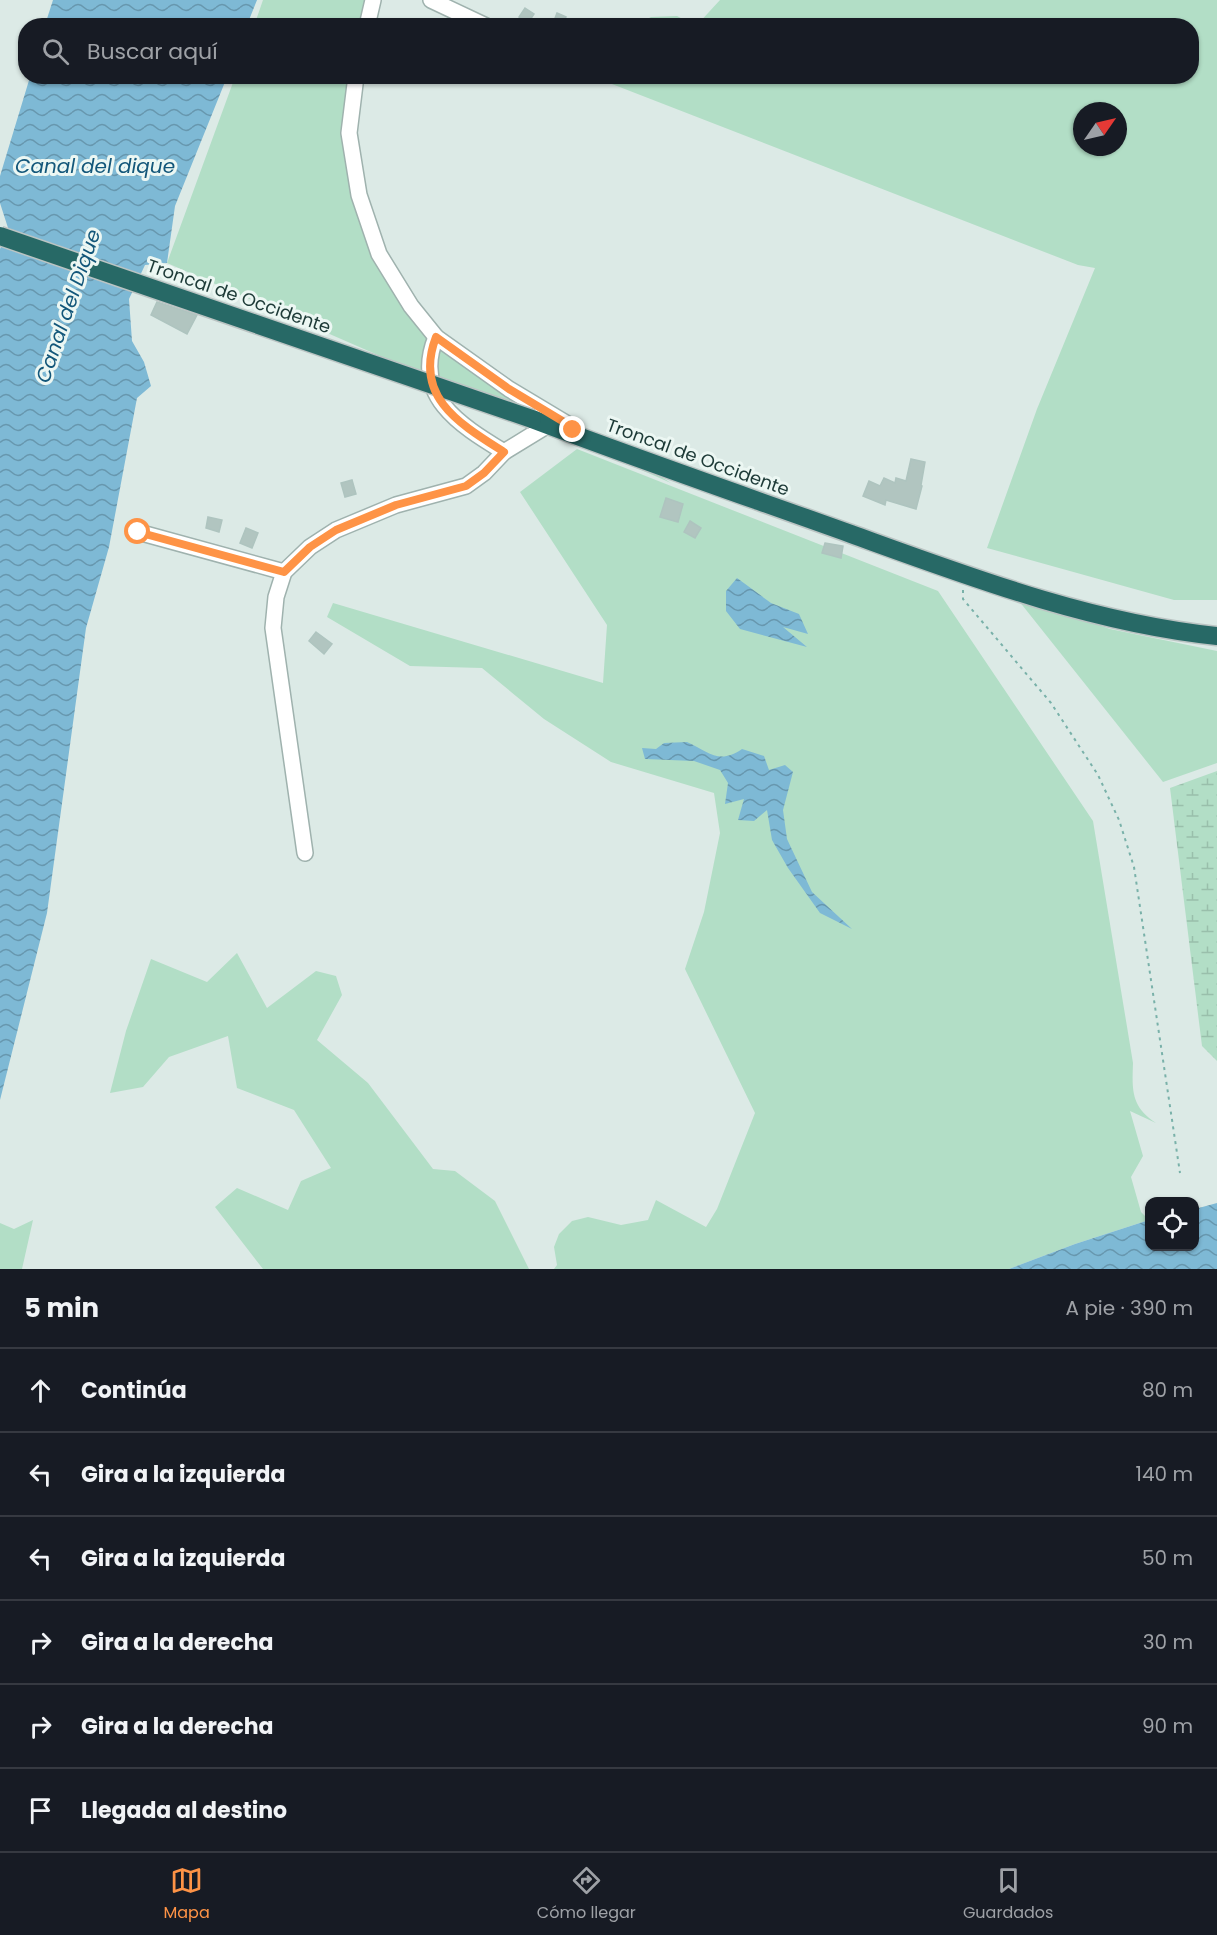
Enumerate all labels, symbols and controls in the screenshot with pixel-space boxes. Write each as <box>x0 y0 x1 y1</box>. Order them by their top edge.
search box <box>18 18 1199 84</box>
icon: search <box>39 35 72 68</box>
text: Buscar aquí <box>87 36 218 67</box>
north arrow <box>1073 102 1127 156</box>
water label: Canal del dique <box>15 152 175 180</box>
water label: Canal del Dique <box>29 225 107 387</box>
street label: Troncal de Occidente <box>144 253 334 339</box>
street label: Troncal de Occidente <box>603 412 793 502</box>
route end <box>559 416 585 442</box>
route start <box>124 518 150 544</box>
map controls <box>1145 1197 1199 1251</box>
button: locate <box>1145 1197 1199 1251</box>
text: 5 min <box>24 1290 99 1326</box>
text: A pie · 390 m <box>1066 1294 1193 1322</box>
icon: ahead <box>24 1374 57 1407</box>
text: Continúa <box>81 1375 187 1406</box>
text: 80 m <box>1142 1376 1193 1404</box>
icon: left <box>24 1458 57 1491</box>
text: Gira a la izquierda <box>81 1459 285 1490</box>
text: 140 m <box>1136 1460 1193 1488</box>
icon: left <box>24 1542 57 1575</box>
text: Gira a la izquierda <box>81 1543 285 1574</box>
text: 50 m <box>1142 1544 1193 1572</box>
icon: right <box>24 1626 57 1659</box>
text: Gira a la derecha <box>81 1627 274 1658</box>
text: 30 m <box>1143 1628 1193 1656</box>
icon: right <box>24 1710 57 1743</box>
text: Gira a la derecha <box>81 1711 274 1742</box>
text: 90 m <box>1142 1712 1193 1740</box>
icon: arrive <box>24 1794 57 1827</box>
text: Llegada al destino <box>81 1795 287 1826</box>
tab: Mapa <box>164 1864 210 1925</box>
tab: Cómo llegar <box>537 1864 636 1925</box>
tab: Guardados <box>963 1864 1053 1925</box>

